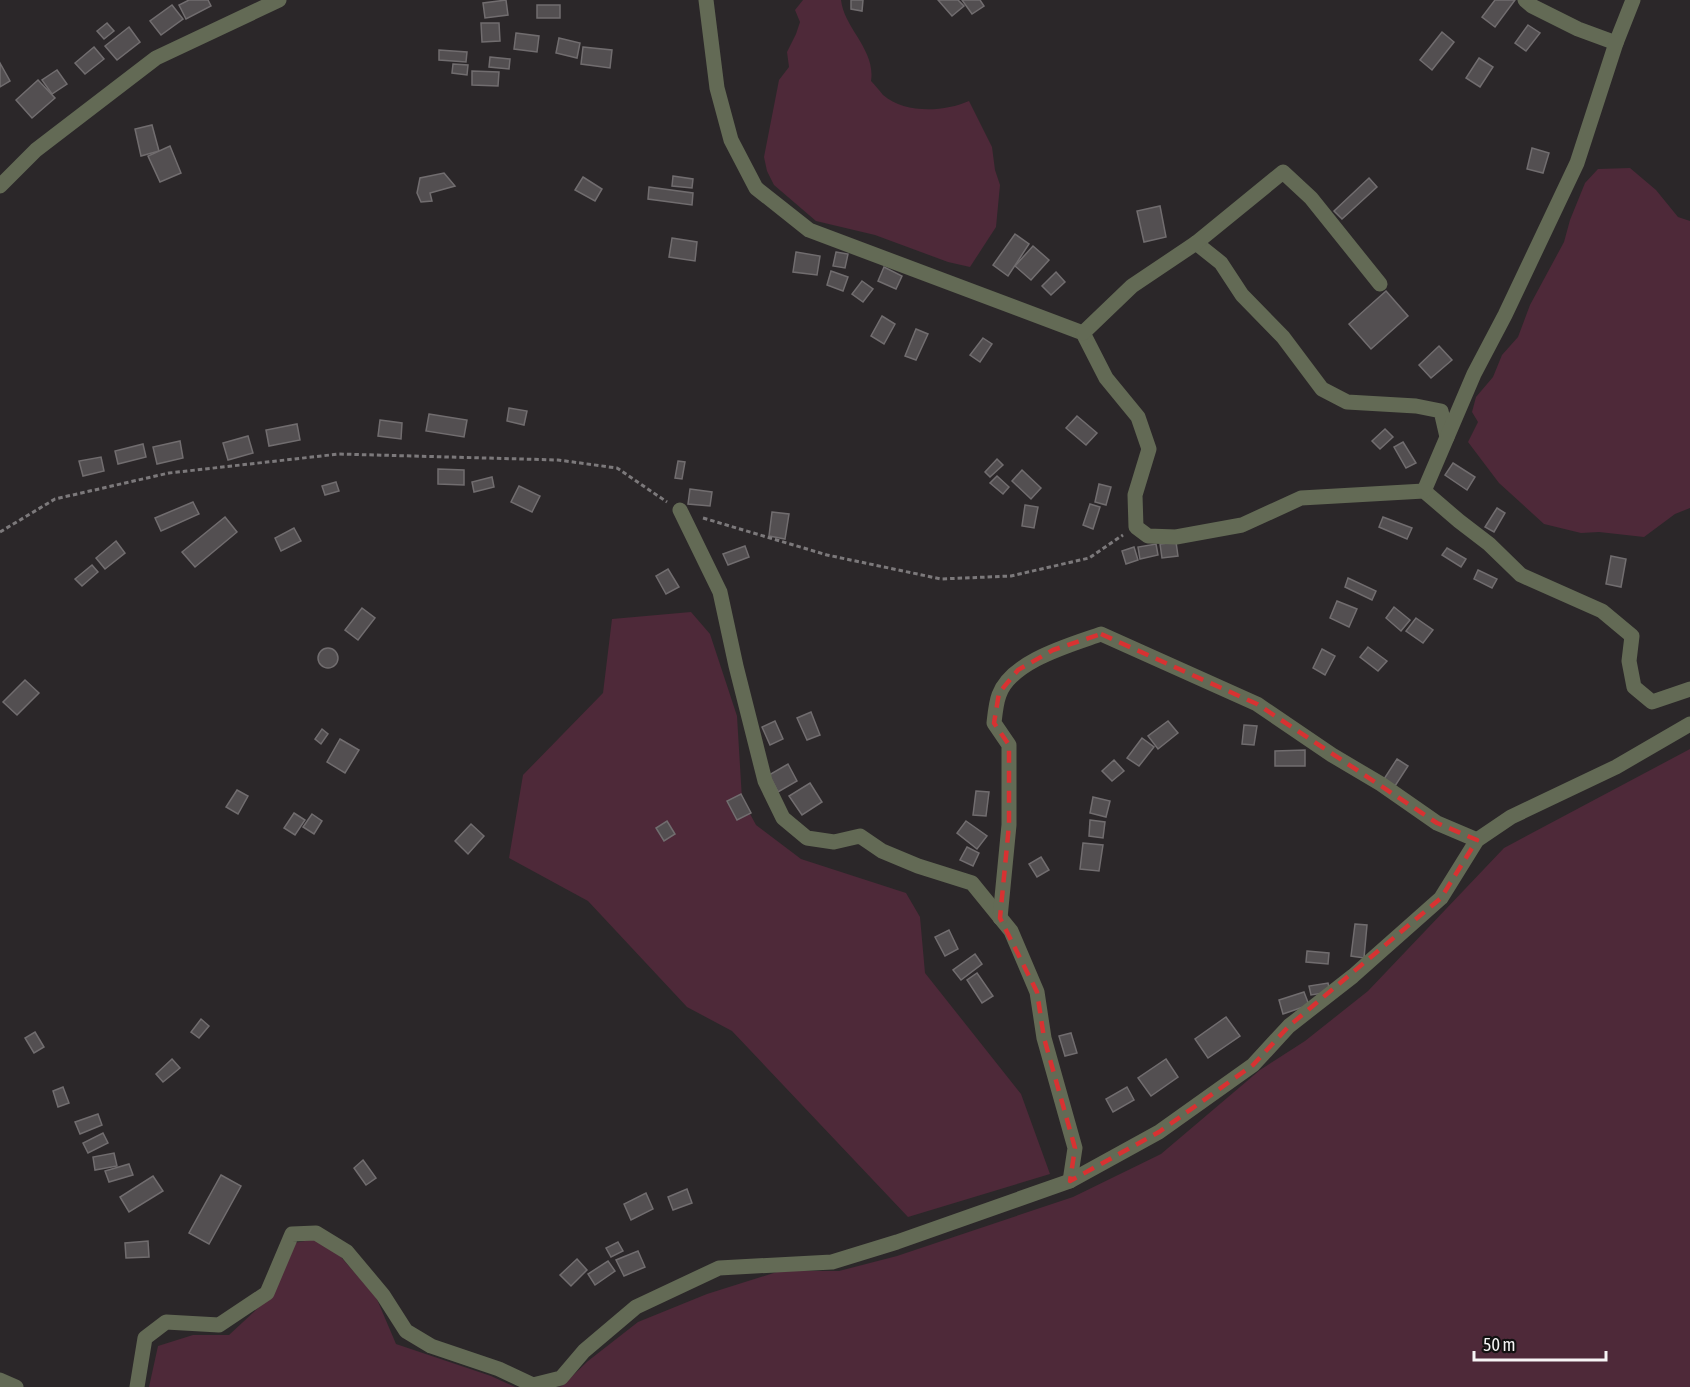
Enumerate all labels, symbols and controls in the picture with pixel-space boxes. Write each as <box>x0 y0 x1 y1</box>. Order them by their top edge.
scale bar <box>1474 1324 1606 1362</box>
text: 50 m <box>1483 1334 1515 1355</box>

